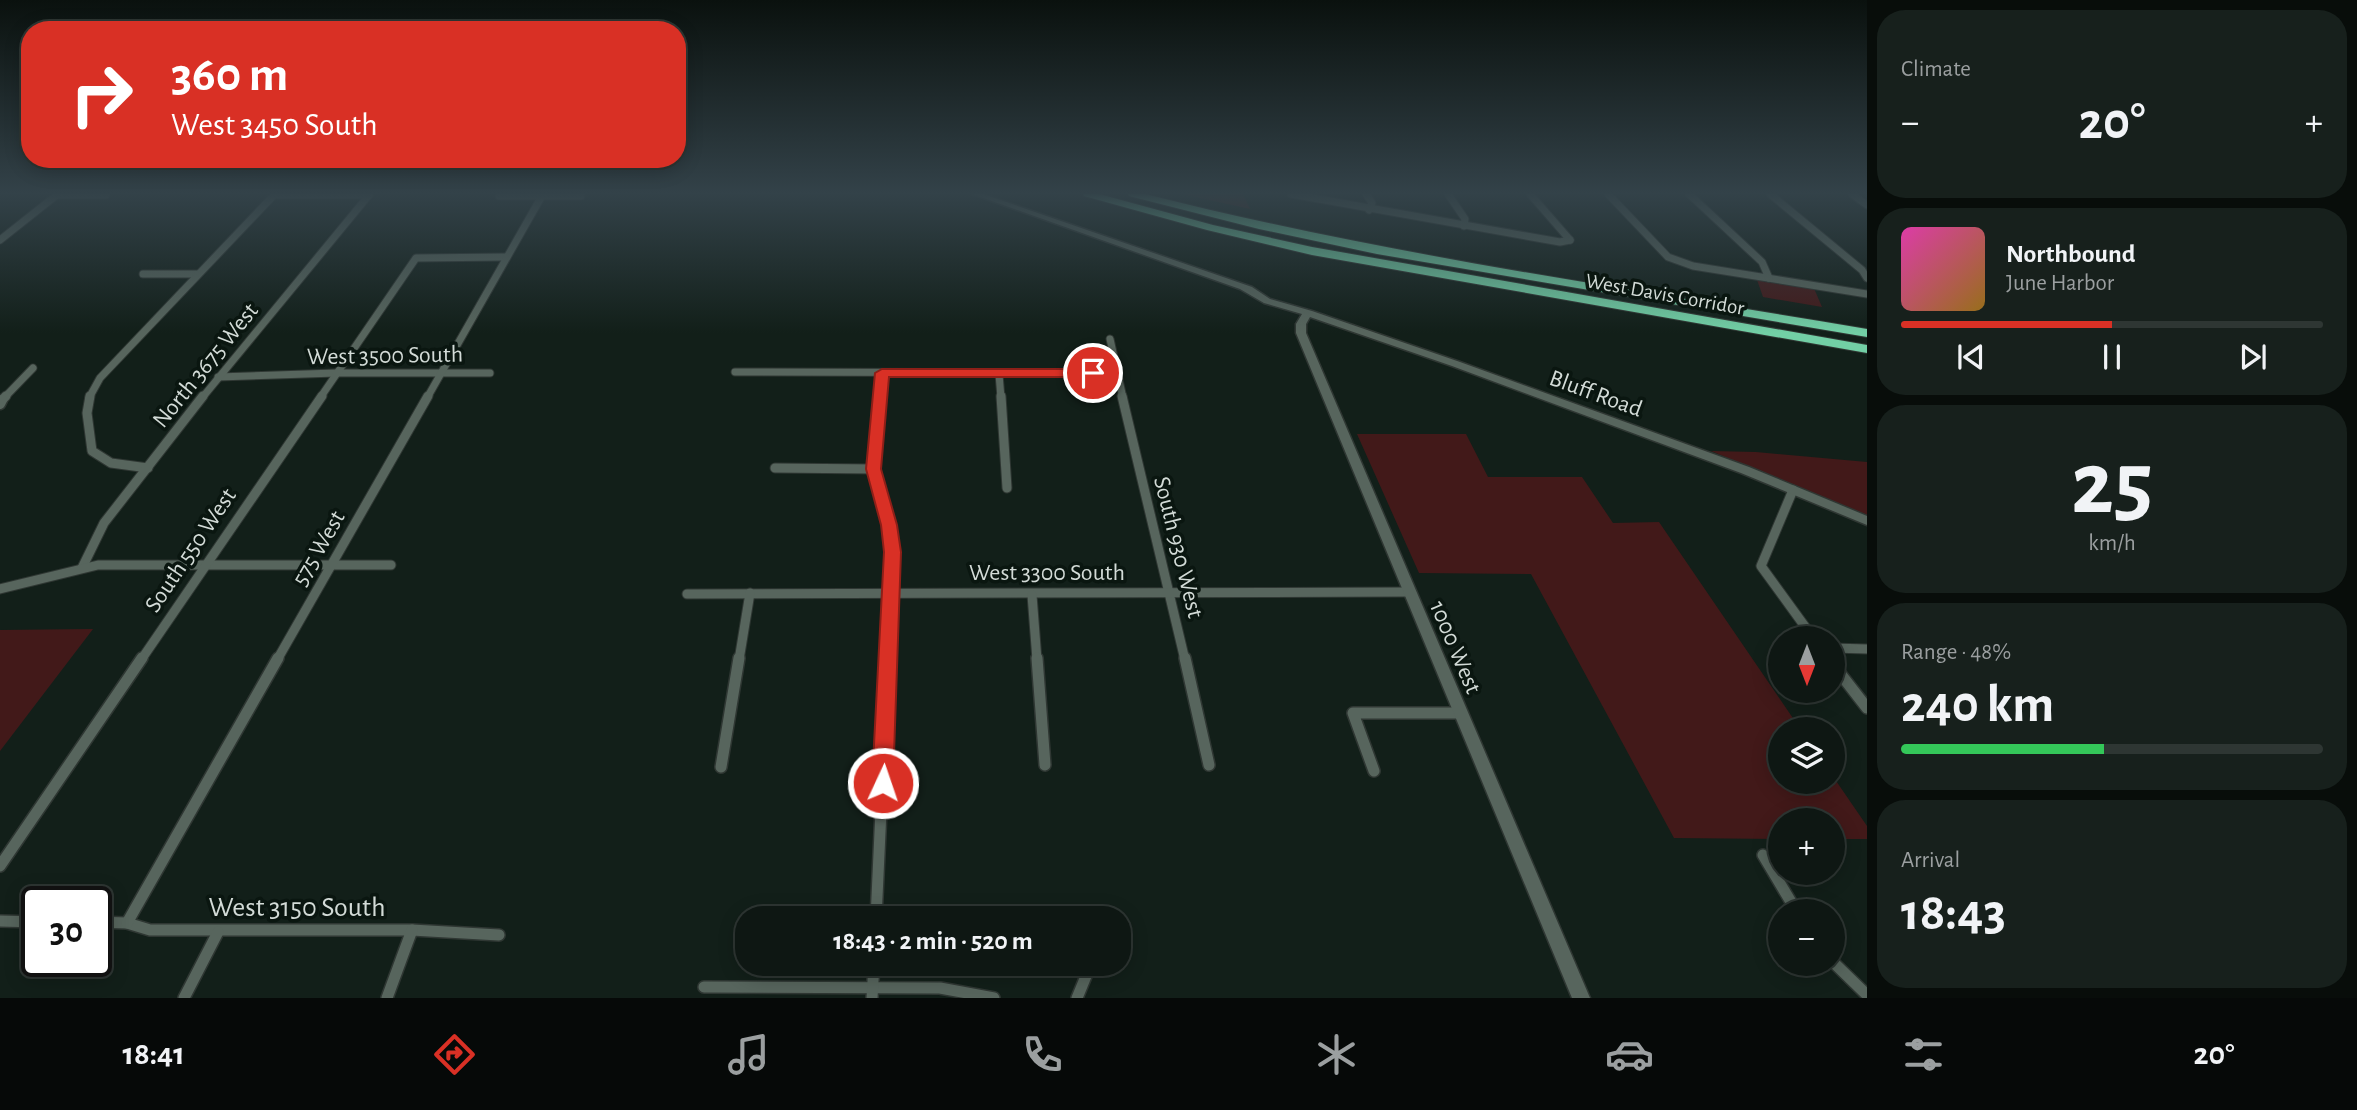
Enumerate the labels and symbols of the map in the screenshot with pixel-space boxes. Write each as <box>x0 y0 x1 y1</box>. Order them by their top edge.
street label: West Davis Corridor <box>1584 270 1746 319</box>
street label: North 3675 West <box>148 299 263 432</box>
street label: West 3500 South <box>307 343 463 369</box>
pin <box>1063 343 1123 403</box>
street label: Bluff Road <box>1546 366 1645 422</box>
street label: South 930 West <box>1149 474 1207 621</box>
street label: South 550 West <box>141 484 241 617</box>
street label: 575 West <box>288 507 350 590</box>
street label: West 3300 South <box>969 561 1125 585</box>
street label: 1000 West <box>1425 597 1485 698</box>
north arrow <box>1768 626 1844 704</box>
position arrow <box>846 746 920 820</box>
speed limit sign: 30 <box>21 886 112 977</box>
street label: West 3150 South <box>208 894 386 922</box>

